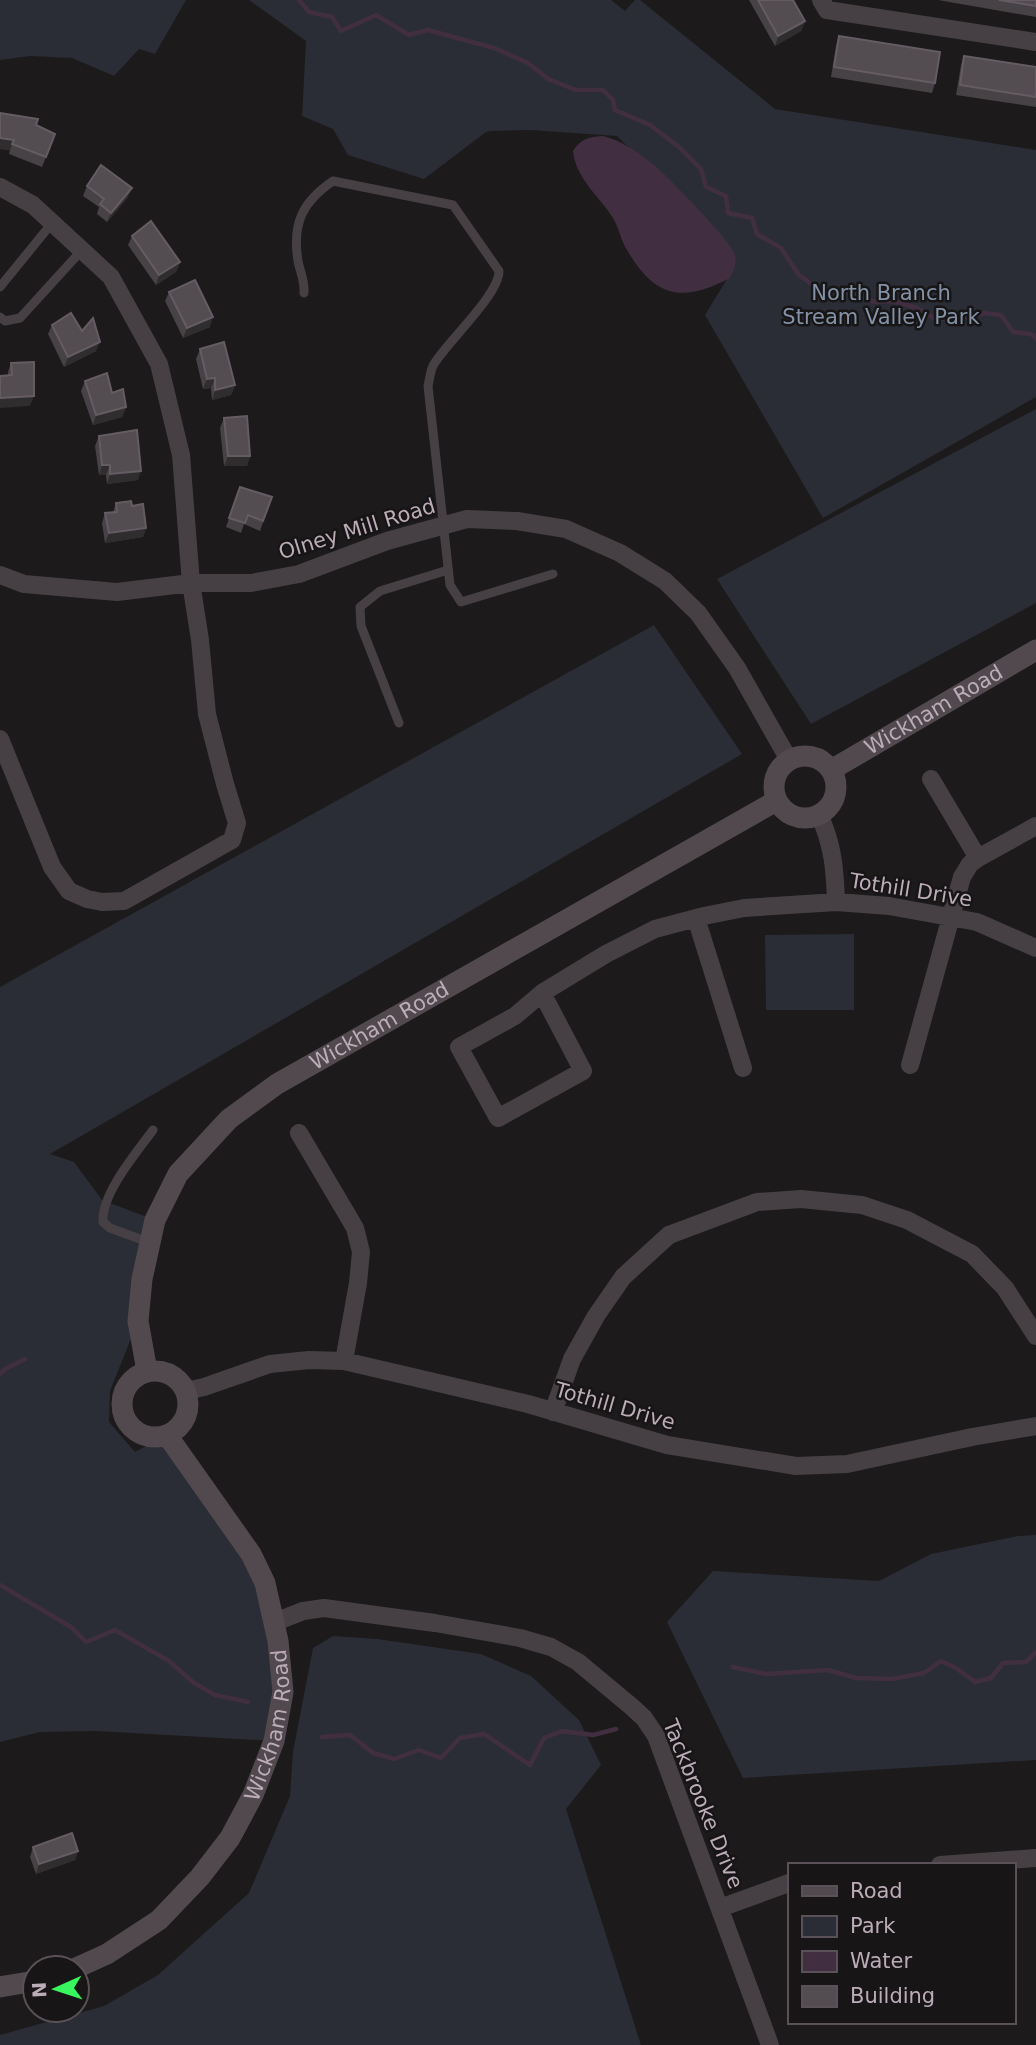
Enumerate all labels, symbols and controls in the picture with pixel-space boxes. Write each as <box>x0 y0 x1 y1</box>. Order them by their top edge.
park label: North Branch Stream Valley Park <box>782 281 981 329</box>
street label: Olney Mill Road <box>276 494 438 564</box>
street label: Wickham Road <box>860 660 1007 760</box>
street label: Tothill Drive <box>847 868 974 912</box>
street label: Wickham Road <box>306 977 453 1075</box>
street label: Tothill Drive <box>551 1377 678 1435</box>
street label: Wickham Road <box>240 1648 296 1804</box>
street label: Tackbrooke Drive <box>658 1715 748 1892</box>
legend <box>788 1863 1015 2024</box>
text: Road <box>850 1879 903 1903</box>
text: Park <box>850 1914 896 1938</box>
text: Water <box>850 1949 912 1973</box>
north arrow <box>21 1954 91 2024</box>
text: N <box>28 1981 50 1998</box>
text: Building <box>850 1984 935 2008</box>

